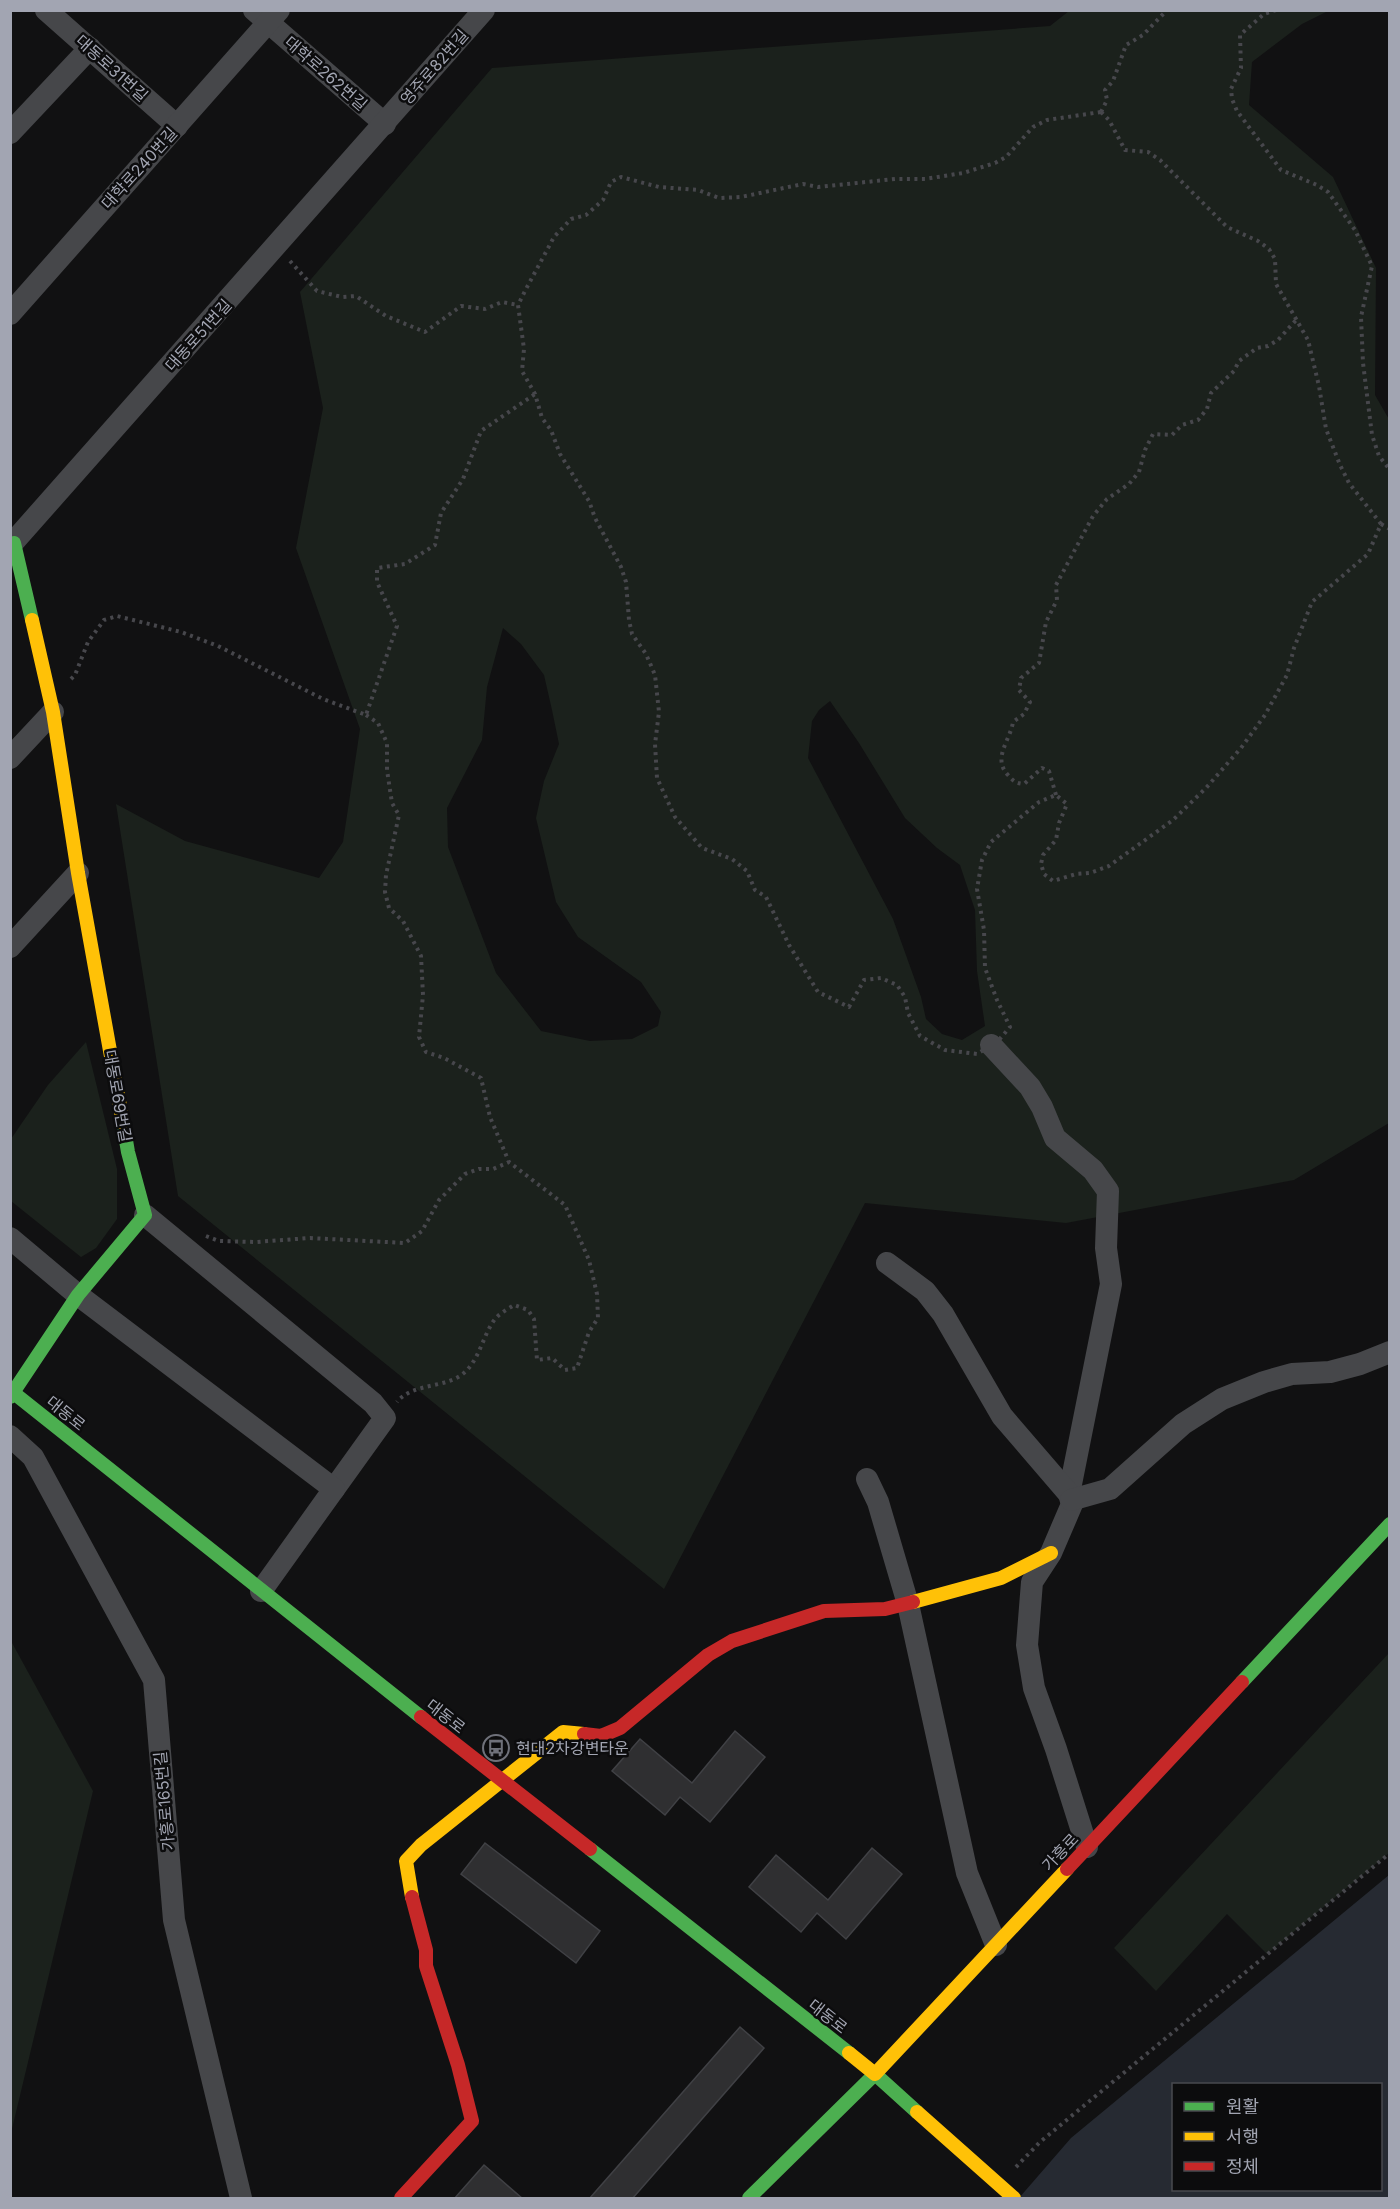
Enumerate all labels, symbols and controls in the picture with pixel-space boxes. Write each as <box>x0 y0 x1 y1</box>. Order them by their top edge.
street label: 영주로82번길 <box>396 25 472 109</box>
street label: 대동로31번길 <box>72 30 152 106</box>
street label: 대학로262번길 <box>281 32 371 114</box>
street label: 대학로240번길 <box>97 123 181 213</box>
street label: 대동로51번길 <box>161 295 235 375</box>
street label: 대동로69번길 <box>100 1048 136 1144</box>
street label: 대동로 <box>43 1391 90 1435</box>
street label: 대동로 <box>422 1695 470 1738</box>
bus stop icon: 현대2차강변타운 <box>481 1733 511 1763</box>
place label: 현대2차강변타운 <box>516 1738 629 1758</box>
street label: 가흥로165번길 <box>150 1750 178 1852</box>
street label: 가흥로 <box>1038 1829 1083 1875</box>
street label: 대동로 <box>804 1995 852 2038</box>
legend <box>1172 2083 1382 2191</box>
text: 원활 <box>1226 2096 1259 2117</box>
text: 서행 <box>1226 2126 1259 2147</box>
text: 정체 <box>1226 2156 1259 2177</box>

